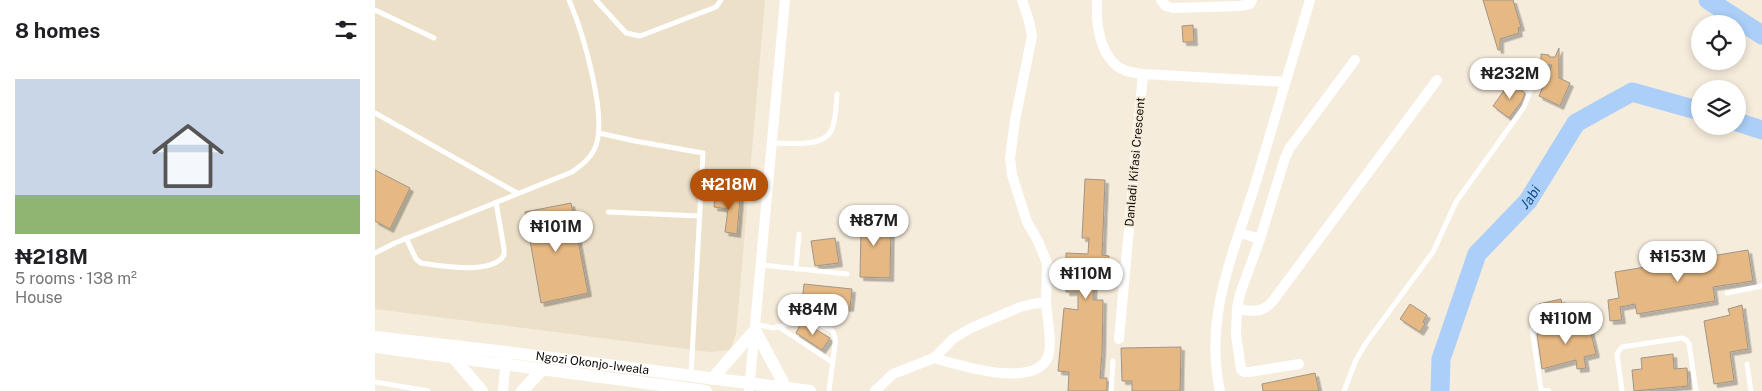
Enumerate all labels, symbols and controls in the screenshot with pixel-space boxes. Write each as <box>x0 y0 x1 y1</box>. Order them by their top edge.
map controls <box>1691 15 1746 135</box>
button: locate <box>1691 15 1746 70</box>
icon: filters <box>332 16 360 44</box>
text: 8 homes <box>15 18 100 43</box>
pin: ₦232M <box>1475 58 1545 100</box>
text: ₦232M <box>1481 64 1539 83</box>
button: layers <box>1691 80 1746 135</box>
street label: Danladi Kifasi Crescent <box>1122 96 1148 227</box>
icon: home <box>143 111 233 201</box>
pin: ₦218M <box>694 168 764 211</box>
text: ₦218M <box>701 175 757 194</box>
water label: Jabi <box>1517 182 1544 212</box>
pin: ₦87M <box>844 204 904 247</box>
pin: ₦101M <box>521 210 591 253</box>
text: ₦87M <box>850 211 898 230</box>
text: ₦101M <box>530 217 582 236</box>
pin: ₦153M <box>1643 240 1713 283</box>
text: ₦218M <box>15 244 88 269</box>
text: ₦153M <box>1650 247 1706 266</box>
pin: ₦110M <box>1051 258 1121 300</box>
text: ₦110M <box>1060 264 1112 283</box>
text: 5 rooms · 138 m² <box>15 269 137 288</box>
text: House <box>15 288 63 307</box>
pin: ₦84M <box>783 294 843 336</box>
text: ₦84M <box>788 300 838 319</box>
pin: ₦110M <box>1531 302 1601 345</box>
text: ₦110M <box>1540 309 1592 328</box>
street label: Ngozi Okonjo-Iweala <box>535 349 650 377</box>

